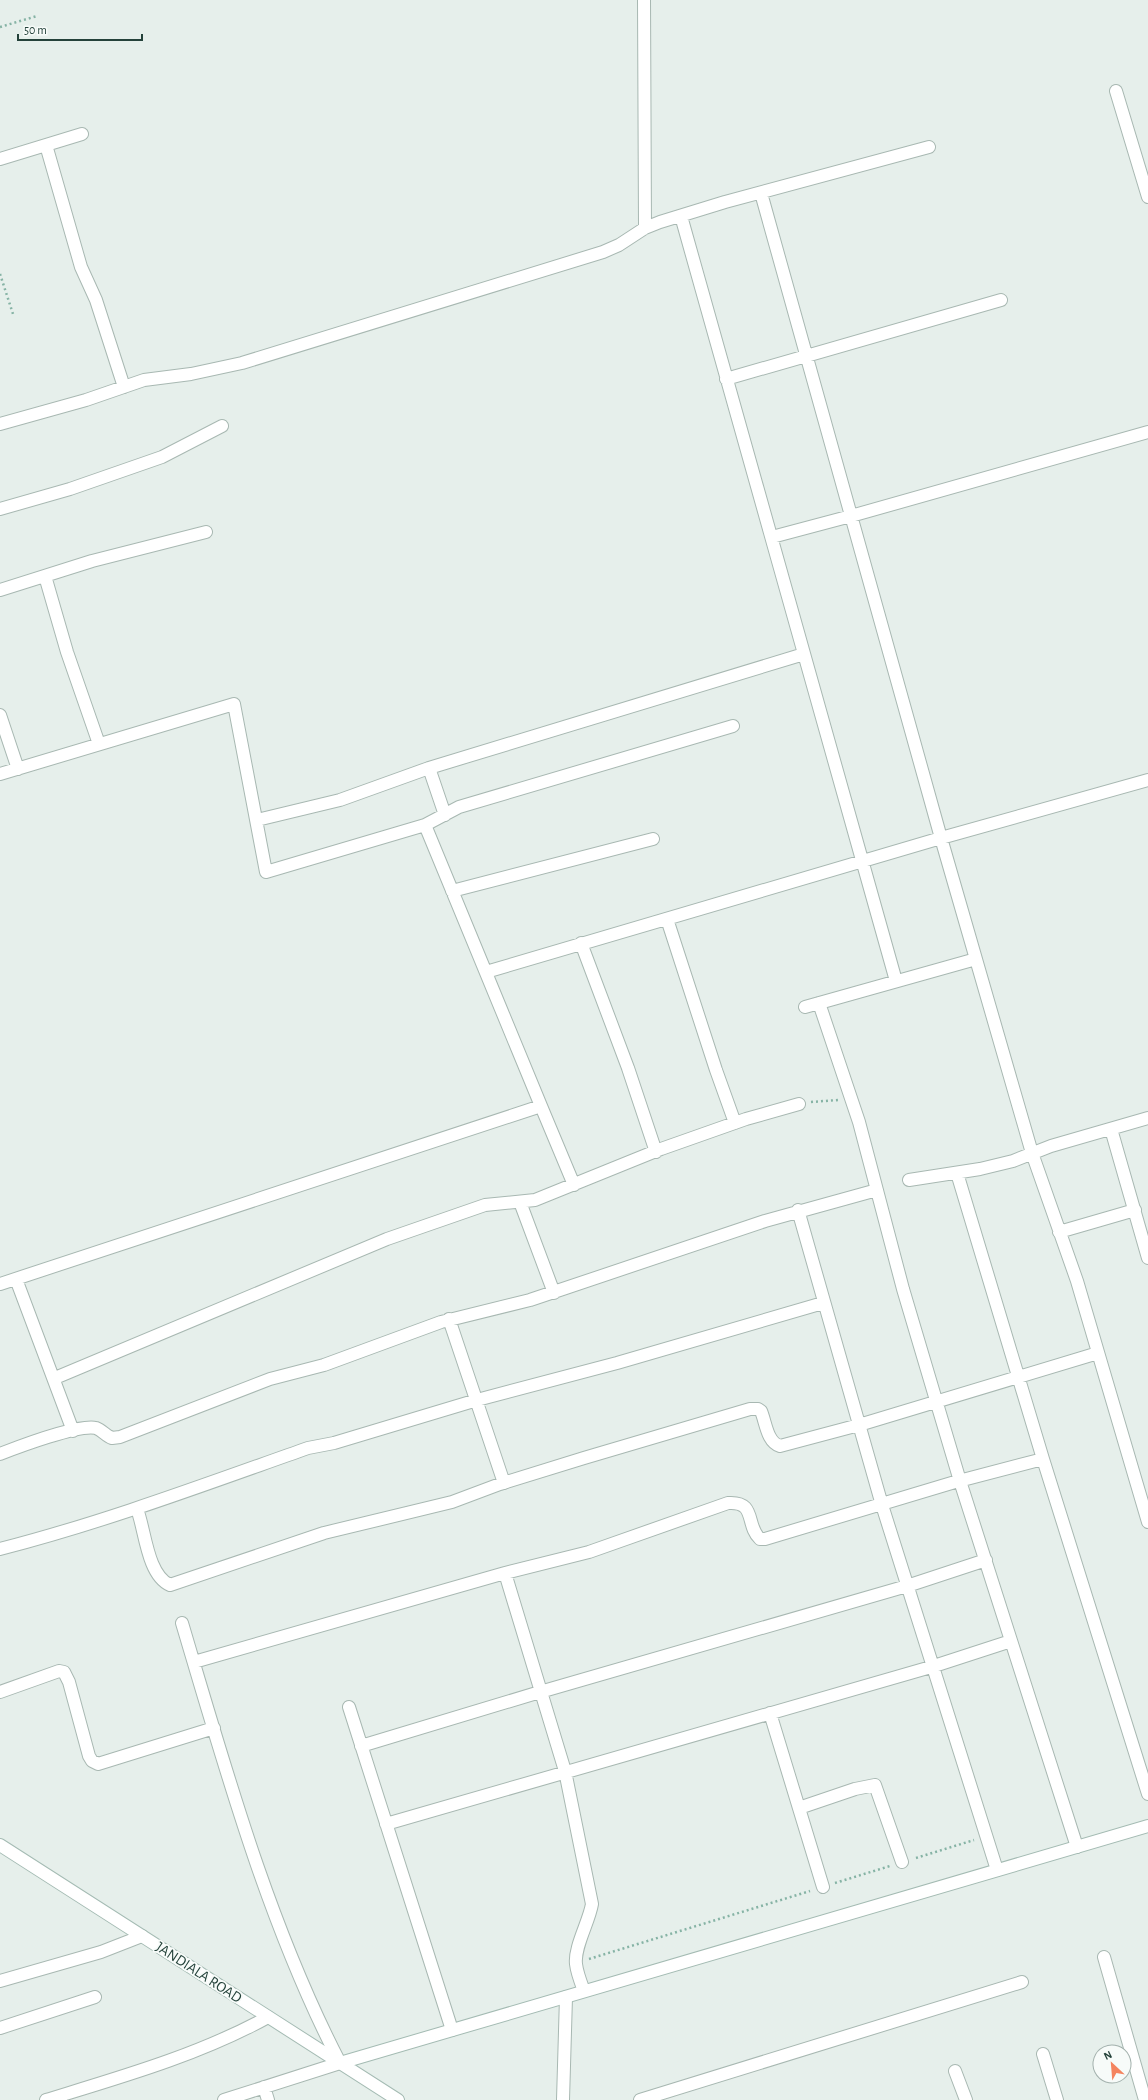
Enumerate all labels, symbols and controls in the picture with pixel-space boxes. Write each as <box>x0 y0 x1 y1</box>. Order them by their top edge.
scale bar <box>18 16 142 42</box>
text: 50 m <box>24 24 47 36</box>
street label: JANDIALA ROAD <box>153 1939 245 2006</box>
north arrow <box>1092 2044 1132 2084</box>
text: N <box>1102 2049 1114 2062</box>

